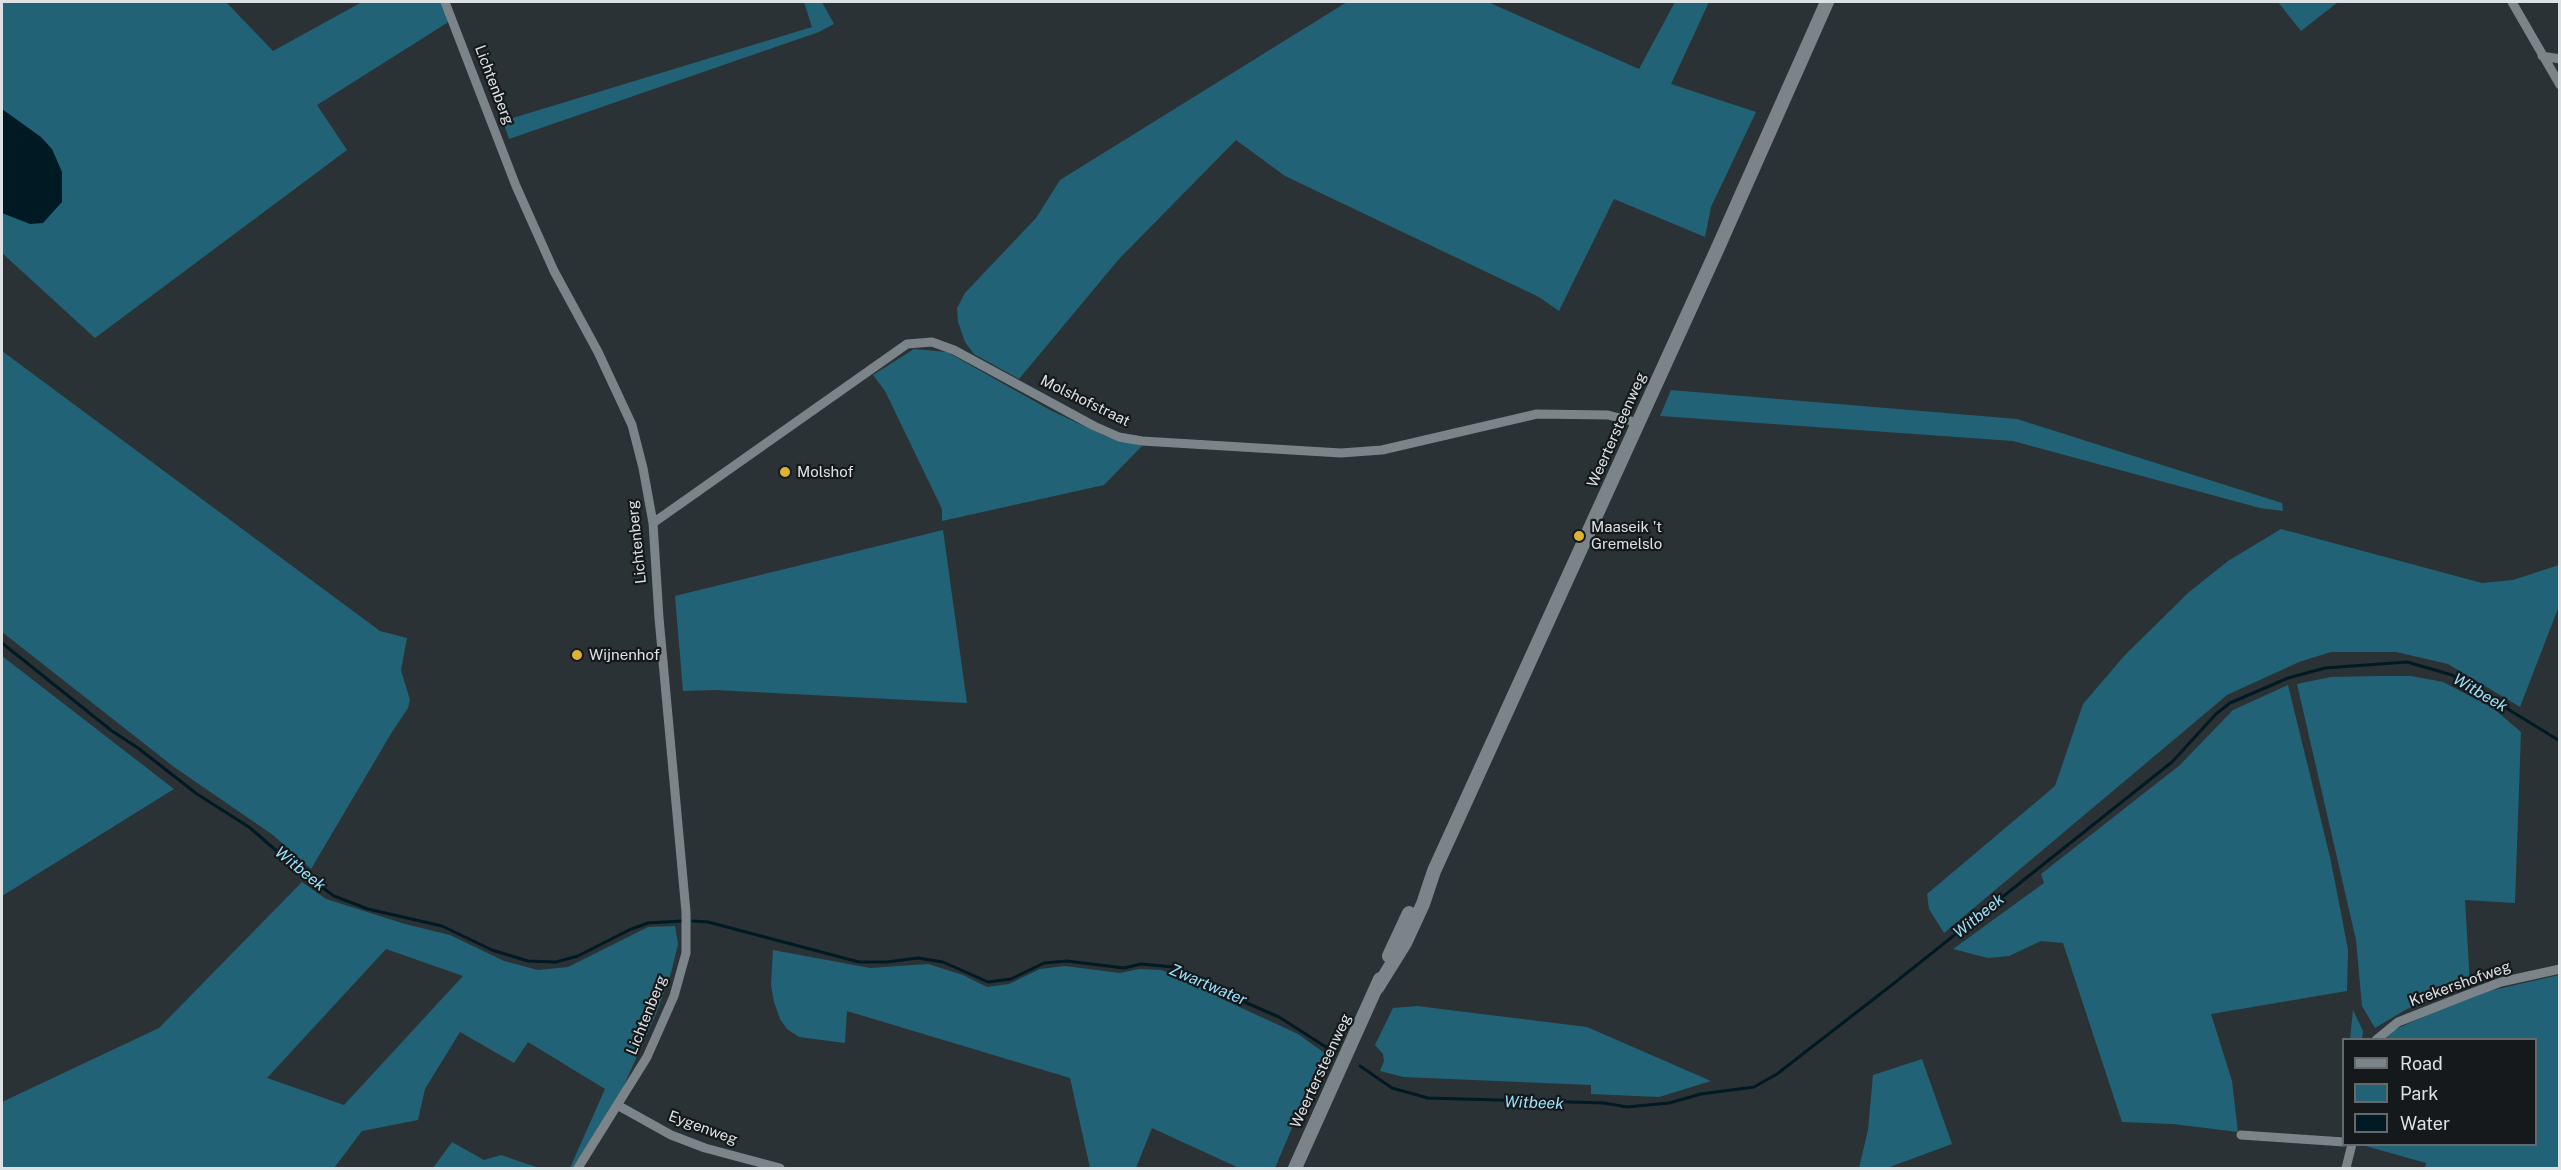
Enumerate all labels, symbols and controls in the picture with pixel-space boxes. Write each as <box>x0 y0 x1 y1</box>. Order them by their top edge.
street label: Lichtenberg <box>471 43 517 127</box>
street label: Weertersteenweg <box>1584 370 1650 490</box>
street label: Molshofstraat <box>1037 372 1133 430</box>
place label: Molshof <box>797 463 853 481</box>
marker: Molshof <box>778 465 792 479</box>
street label: Lichtenberg <box>624 499 650 585</box>
place label: Maaseik 't Gremelslo <box>1591 518 1662 553</box>
marker: Maaseik 't Gremelslo <box>1572 529 1586 543</box>
place label: Wijnenhof <box>589 646 660 664</box>
marker: Wijnenhof <box>570 648 584 662</box>
water label: Witbeek <box>2449 670 2511 716</box>
water label: Witbeek <box>271 843 329 895</box>
water label: Witbeek <box>1950 890 2008 942</box>
street label: Krekershofweg <box>2407 957 2513 1011</box>
water label: Zwartwater <box>1166 960 1250 1010</box>
street label: Lichtenberg <box>623 973 671 1057</box>
street label: Weertersteenweg <box>1287 1011 1355 1131</box>
legend <box>2342 1038 2537 1146</box>
text: Road <box>2400 1053 2443 1074</box>
text: Park <box>2400 1083 2438 1104</box>
water label: Witbeek <box>1504 1092 1564 1114</box>
street label: Eygenweg <box>666 1107 740 1149</box>
text: Water <box>2400 1113 2450 1134</box>

